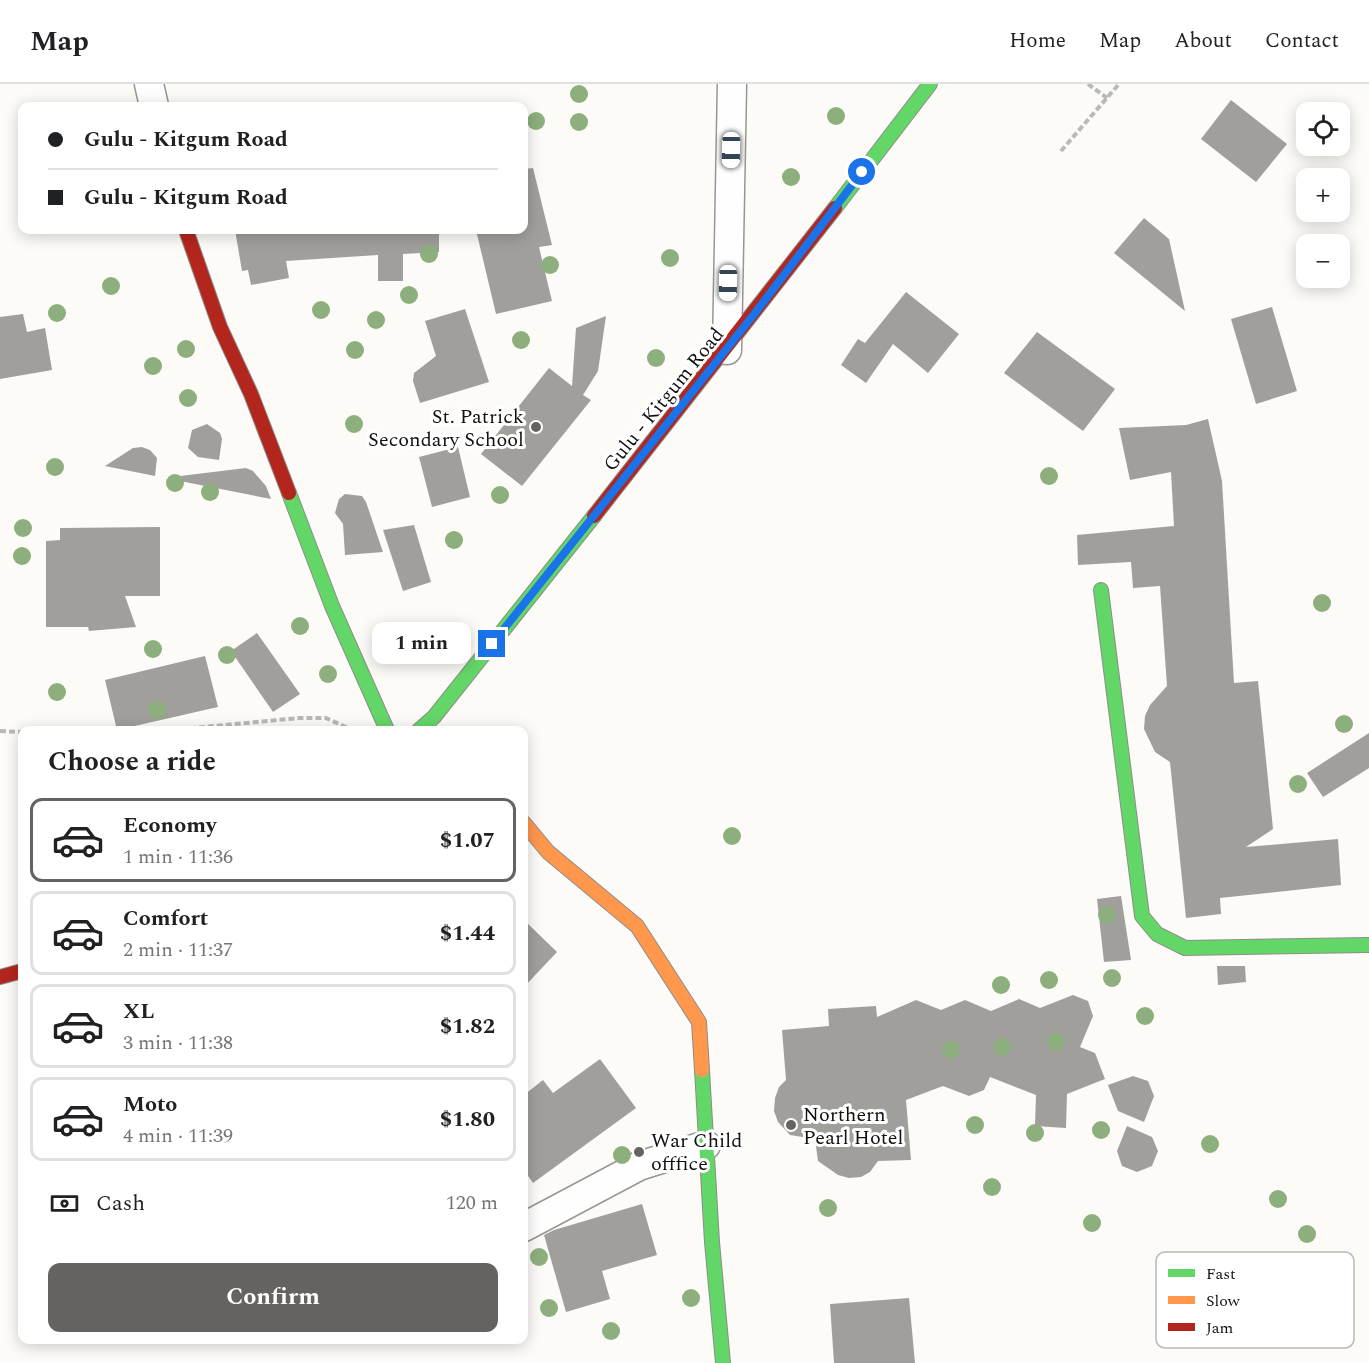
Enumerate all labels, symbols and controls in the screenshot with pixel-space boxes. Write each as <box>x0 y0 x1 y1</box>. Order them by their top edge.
text: Map <box>30 20 89 63</box>
text: Home <box>1009 25 1066 57</box>
text: Map <box>1099 25 1141 57</box>
text: About <box>1174 25 1232 57</box>
text: Contact <box>1265 25 1339 57</box>
map controls <box>1296 102 1350 288</box>
button: locate <box>1296 102 1350 156</box>
text: Gulu - Kitgum Road <box>84 123 288 156</box>
car <box>722 132 740 168</box>
route start <box>848 158 875 185</box>
button: + <box>1296 168 1350 222</box>
text: Gulu - Kitgum Road <box>84 181 288 214</box>
button: − <box>1296 234 1350 288</box>
car <box>719 265 737 301</box>
street label: Gulu - Kitgum Road <box>596 321 731 478</box>
place label: St. Patrick Secondary School <box>368 402 524 455</box>
marker: St. Patrick Secondary School <box>529 420 543 434</box>
callout: 1 min <box>372 623 471 665</box>
text: 1 min <box>395 628 448 658</box>
route end <box>478 630 505 657</box>
text: Choose a ride <box>48 741 216 783</box>
text: Economy <box>123 809 216 842</box>
icon: car <box>51 813 105 867</box>
text: $1.07 <box>440 824 495 857</box>
text: 1 min · 11:36 <box>123 842 233 872</box>
text: Comfort <box>123 902 208 935</box>
icon: car <box>51 906 105 960</box>
text: $1.44 <box>440 917 495 950</box>
text: 2 min · 11:37 <box>123 935 233 965</box>
text: XL <box>123 995 154 1028</box>
icon: car <box>51 999 105 1053</box>
text: $1.82 <box>440 1010 495 1043</box>
text: 3 min · 11:38 <box>123 1028 233 1058</box>
text: Moto <box>123 1088 177 1121</box>
icon: car <box>51 1092 105 1146</box>
place label: Northern Pearl Hotel <box>803 1100 903 1153</box>
text: $1.80 <box>440 1103 495 1136</box>
marker: Northern Pearl Hotel <box>784 1118 798 1132</box>
text: 4 min · 11:39 <box>123 1121 233 1151</box>
place label: War Child offfice <box>651 1126 742 1179</box>
marker: War Child offfice <box>632 1145 646 1159</box>
icon: cash <box>48 1187 81 1220</box>
text: Cash <box>96 1187 145 1220</box>
text: 120 m <box>446 1188 498 1218</box>
legend <box>1156 1252 1354 1348</box>
text: Fast <box>1206 1262 1236 1286</box>
button: Confirm <box>48 1263 498 1332</box>
text: Slow <box>1206 1289 1241 1313</box>
text: Jam <box>1206 1316 1234 1340</box>

